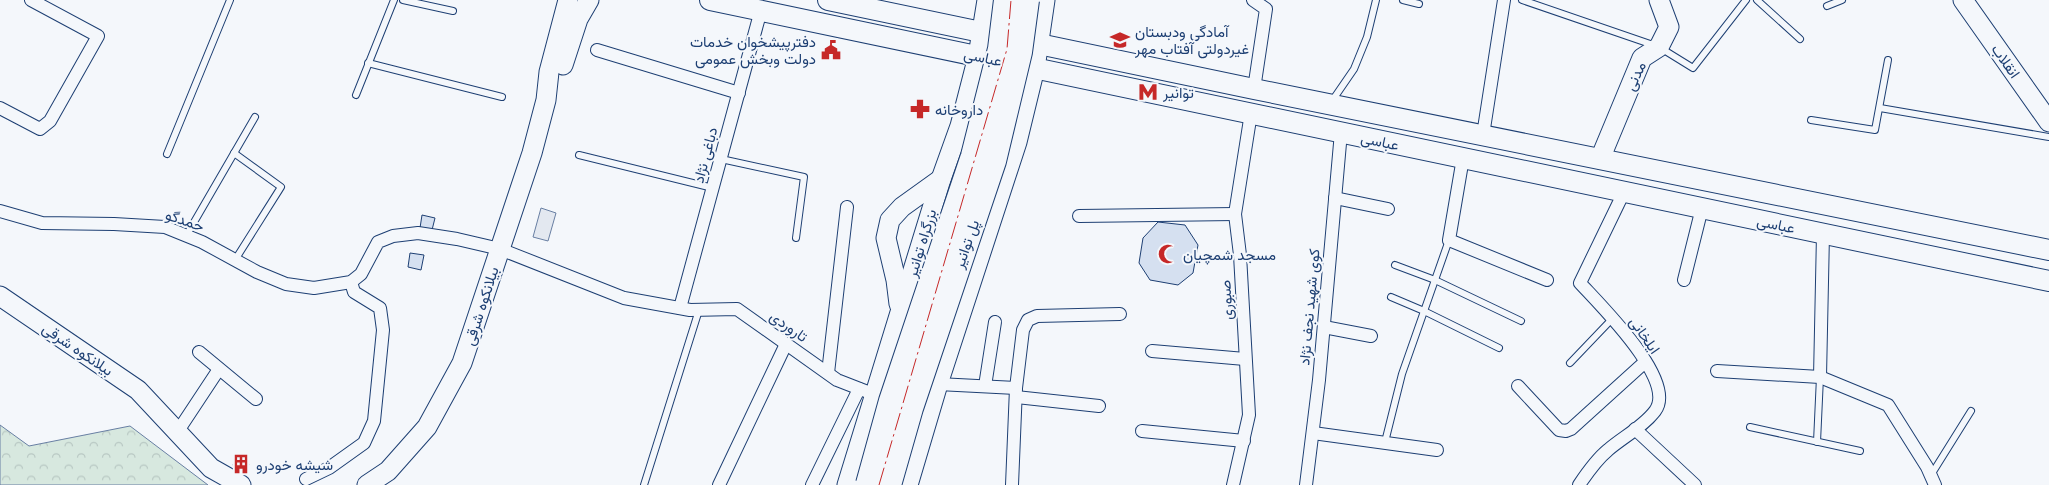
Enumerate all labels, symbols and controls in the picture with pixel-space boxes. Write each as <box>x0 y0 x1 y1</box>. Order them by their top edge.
place label: آمادگی ودبستان غیردولتی آفتاب مهر <box>1134 21 1249 59</box>
school or university icon: آمادگی ودبستان غیردولتی آفتاب مهر <box>1109 29 1131 51</box>
place label: دفترپیشخوان خدمات دولت وبخش عمومی <box>690 31 816 69</box>
public building icon: دفترپیشخوان خدمات دولت وبخش عمومی <box>820 39 842 61</box>
street label: انقلاب <box>1987 40 2025 82</box>
street label: عباسى <box>962 43 1004 71</box>
street label: مدنی <box>1619 58 1651 94</box>
metro station icon: توانیر <box>1137 81 1159 103</box>
place label: توانیر <box>1162 82 1194 103</box>
pharmacy icon: داروخانه <box>909 98 931 120</box>
place label: داروخانه <box>935 99 983 120</box>
street label: دباغی نژاد <box>687 125 723 185</box>
street label: عباسى <box>1359 127 1401 155</box>
street label: حمدگو <box>163 204 207 236</box>
street label: بزرگراه توانیر <box>900 206 941 281</box>
street label: عباسى <box>1755 210 1797 238</box>
street label: پل توانیر <box>948 217 984 272</box>
mosque icon: مسجد شمچیان <box>1157 243 1179 265</box>
place label: مسجد شمچیان <box>1183 244 1276 265</box>
street label: کوی شهید نجف نژاد <box>1293 247 1325 366</box>
street label: بیلانکوه شرقی <box>458 264 504 348</box>
street label: صبوری <box>1214 279 1238 321</box>
street label: تاروردی <box>766 305 812 347</box>
street label: ایلخانی <box>1625 312 1665 358</box>
street label: بیلانکوه شرقی <box>38 317 118 381</box>
building icon: شیشه خودرو <box>230 453 252 475</box>
place label: شیشه خودرو <box>256 454 333 475</box>

